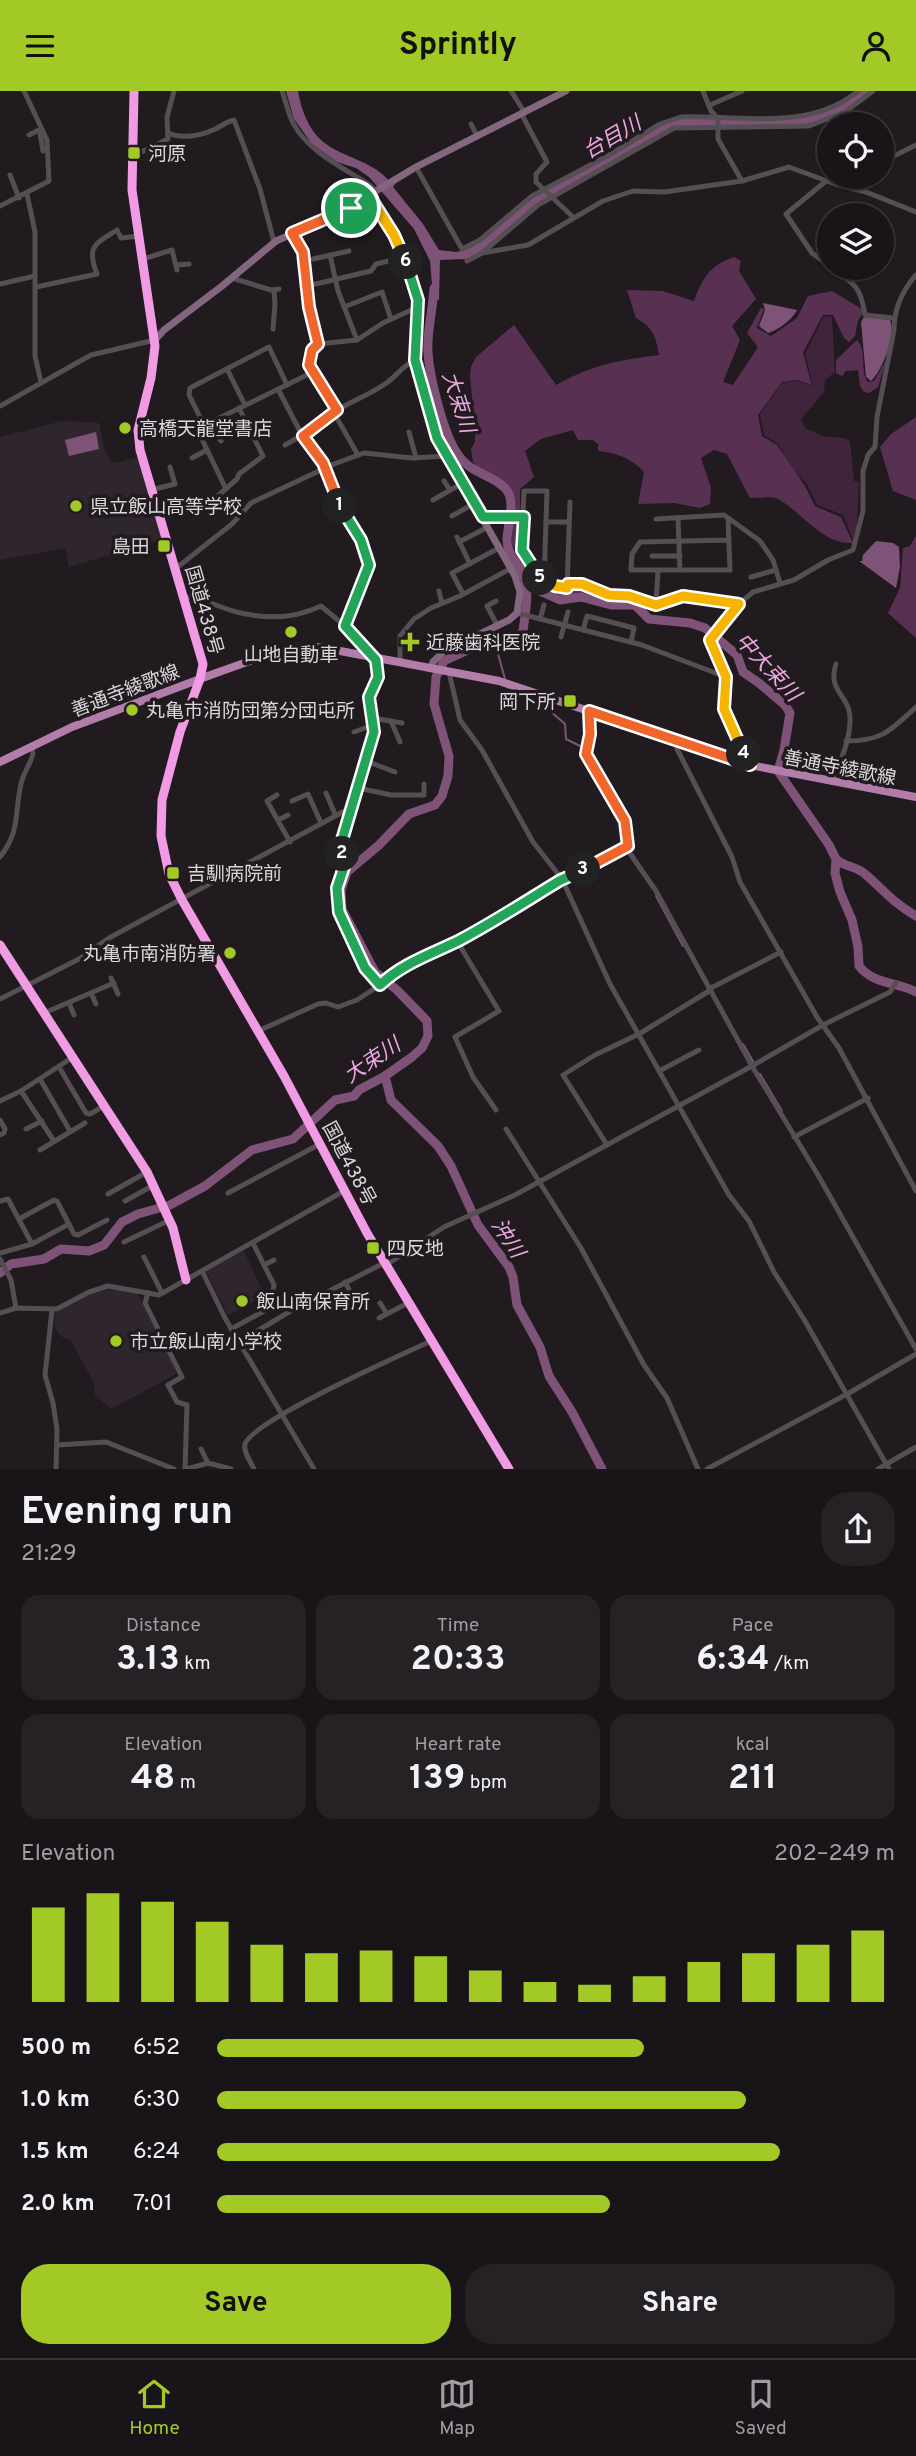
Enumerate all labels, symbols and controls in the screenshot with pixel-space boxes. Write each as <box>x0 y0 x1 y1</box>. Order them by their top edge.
text: Sprintly <box>399 26 517 66</box>
icon: menu <box>21 27 59 65</box>
icon: person <box>857 27 895 65</box>
water label: 台目川 <box>579 110 649 166</box>
map controls <box>817 112 894 280</box>
button: locate <box>817 112 894 189</box>
place label: 河原 <box>148 143 186 167</box>
marker: 河原 <box>126 145 142 161</box>
pin <box>321 178 381 238</box>
icon: arrive <box>332 189 370 227</box>
button: layers <box>817 203 894 280</box>
pin: 6 <box>388 245 424 279</box>
text: 6 <box>400 249 411 273</box>
water label: 大束川 <box>435 368 481 438</box>
place label: 高橋天龍堂書店 <box>139 418 272 442</box>
marker: 高橋天龍堂書店 <box>117 420 133 436</box>
pin: 1 <box>322 489 358 523</box>
text: 1 <box>336 493 343 517</box>
place label: 県立飯山高等学校 <box>90 496 242 520</box>
marker: 県立飯山高等学校 <box>68 498 84 514</box>
place label: 島田 <box>112 536 150 560</box>
marker: 島田 <box>156 538 172 554</box>
pin: 5 <box>522 561 558 595</box>
street label: 国道438号 <box>179 563 227 658</box>
text: 5 <box>534 565 545 589</box>
marker: 山地自動車 <box>283 624 299 640</box>
water label: 中大束川 <box>728 628 807 709</box>
marker: 近藤歯科医院 <box>400 632 420 652</box>
place label: 近藤歯科医院 <box>426 632 540 656</box>
place label: 山地自動車 <box>243 644 339 668</box>
street label: 善通寺綾歌線 <box>68 660 183 723</box>
place label: 岡下所 <box>499 691 556 715</box>
marker: 岡下所 <box>562 693 578 709</box>
place label: 丸亀市消防団第分団屯所 <box>146 700 355 724</box>
marker: 丸亀市消防団第分団屯所 <box>124 702 140 718</box>
pin: 4 <box>726 737 762 771</box>
text: 4 <box>737 741 750 765</box>
street label: 善通寺綾歌線 <box>781 746 898 792</box>
pin: 2 <box>324 837 360 871</box>
text: 2 <box>336 841 347 865</box>
pin: 3 <box>566 853 600 887</box>
text: 3 <box>577 857 588 881</box>
place label: 吉馴病院前 <box>187 863 282 887</box>
marker: 吉馴病院前 <box>165 865 181 881</box>
place label: 丸亀市南消防署 <box>83 943 216 967</box>
marker: 丸亀市南消防署 <box>222 945 238 961</box>
water label: 大束川 <box>339 1031 408 1090</box>
street label: 国道438号 <box>316 1118 380 1210</box>
water label: 沖川 <box>484 1214 531 1265</box>
place label: 四反地 <box>387 1238 444 1262</box>
marker: 四反地 <box>365 1240 381 1256</box>
place label: 飯山南保育所 <box>256 1291 370 1315</box>
marker: 飯山南保育所 <box>234 1293 250 1309</box>
place label: 市立飯山南小学校 <box>130 1331 282 1355</box>
marker: 市立飯山南小学校 <box>108 1333 124 1349</box>
text: Evening run <box>21 1489 233 1538</box>
button: share <box>821 1492 895 1566</box>
text: 21:29 <box>21 1540 77 1569</box>
text: Distance <box>126 1614 201 1638</box>
text: Time <box>437 1614 479 1638</box>
text: Pace <box>732 1614 774 1638</box>
text: 3.13 <box>116 1638 180 1682</box>
text: 20:33 <box>411 1638 505 1682</box>
text: 6:34 <box>696 1638 769 1682</box>
text: km <box>180 1652 211 1676</box>
text: /km <box>769 1652 809 1676</box>
text: Elevation <box>124 1733 202 1757</box>
text: Heart rate <box>415 1733 501 1757</box>
text: kcal <box>736 1733 770 1757</box>
text: 48 <box>131 1757 175 1801</box>
text: 139 <box>409 1757 465 1801</box>
text: 211 <box>728 1757 777 1801</box>
text: m <box>175 1771 196 1795</box>
text: bpm <box>465 1771 507 1795</box>
text: Elevation <box>21 1840 116 1869</box>
text: 202–249 m <box>774 1840 895 1869</box>
text: 500 m <box>21 2034 91 2063</box>
text: 6:52 <box>133 2034 180 2063</box>
text: 1.0 km <box>21 2086 90 2115</box>
text: 6:30 <box>133 2086 180 2115</box>
text: 1.5 km <box>21 2138 89 2167</box>
text: 6:24 <box>133 2138 180 2167</box>
text: 2.0 km <box>21 2190 95 2219</box>
text: 7:01 <box>133 2190 173 2219</box>
button: Save <box>21 2264 451 2344</box>
button: Share <box>465 2264 895 2344</box>
tab: Home <box>129 2375 180 2441</box>
tab: Map <box>438 2375 476 2441</box>
tab: Saved <box>735 2375 787 2441</box>

